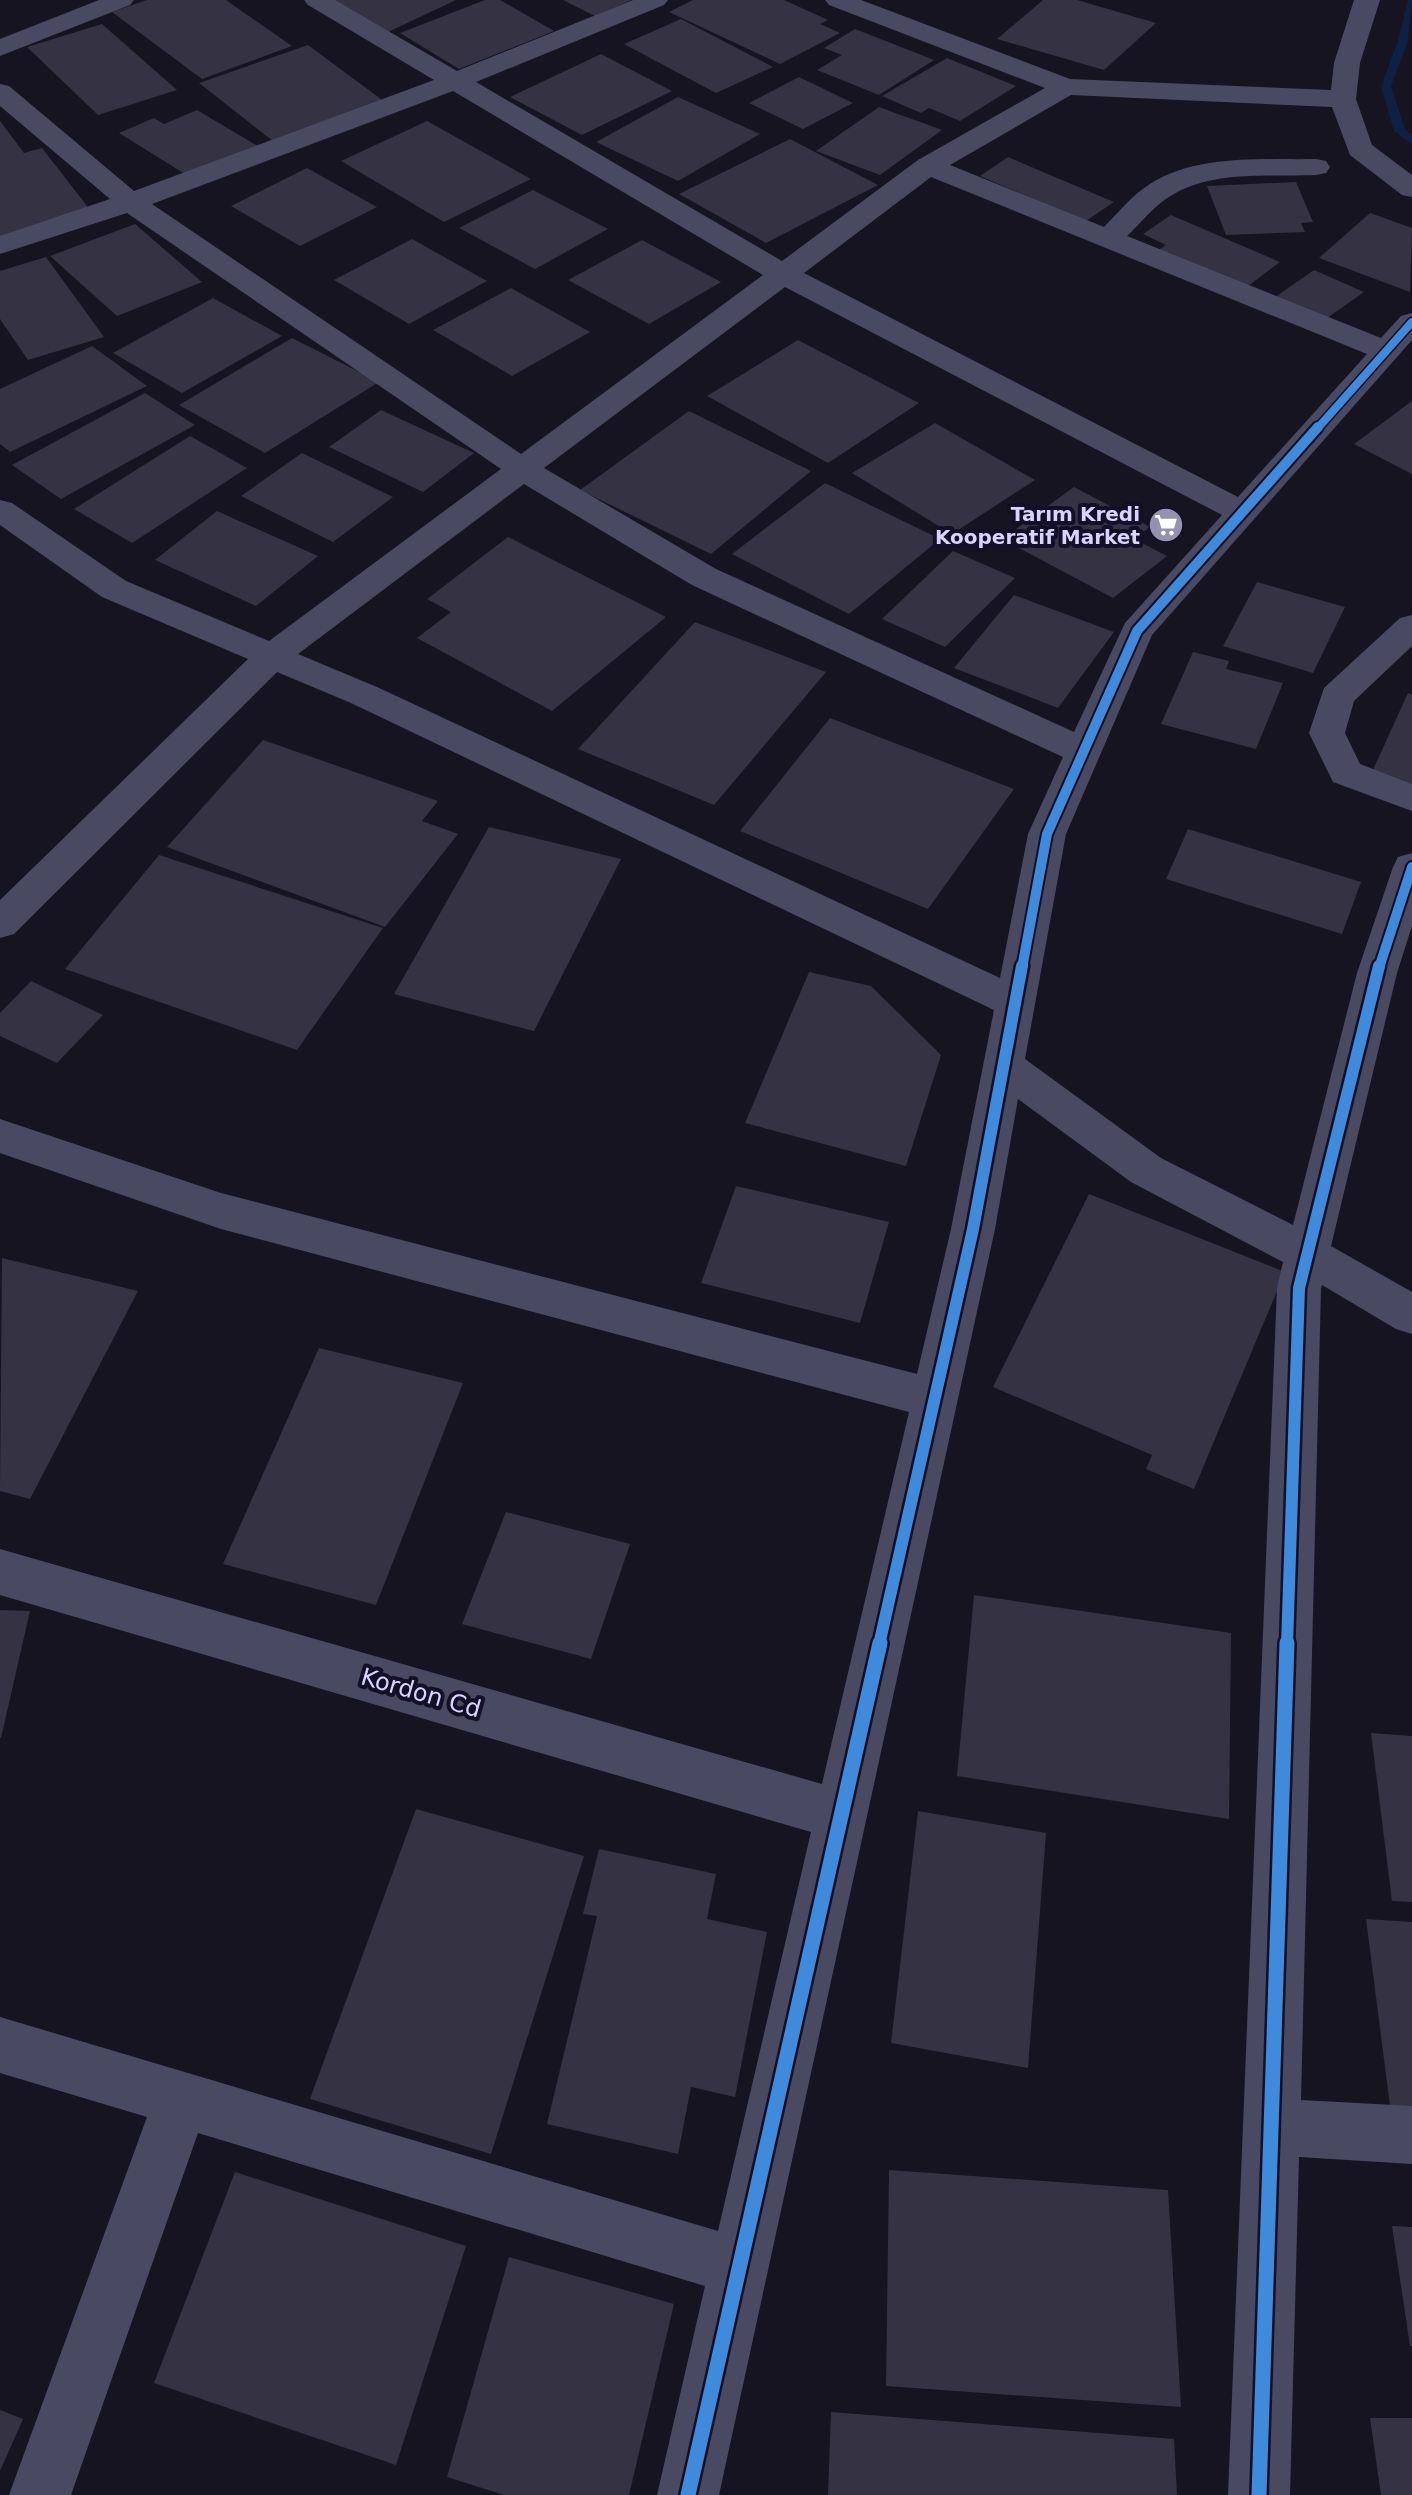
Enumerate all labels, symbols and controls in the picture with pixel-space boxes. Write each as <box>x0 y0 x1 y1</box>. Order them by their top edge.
place label: Tarım Kredi Kooperatif Market <box>935 502 1140 549</box>
supermarket icon: Tarım Kredi Kooperatif Market <box>1147 506 1185 544</box>
street label: Kordon Cd <box>358 1663 484 1723</box>

